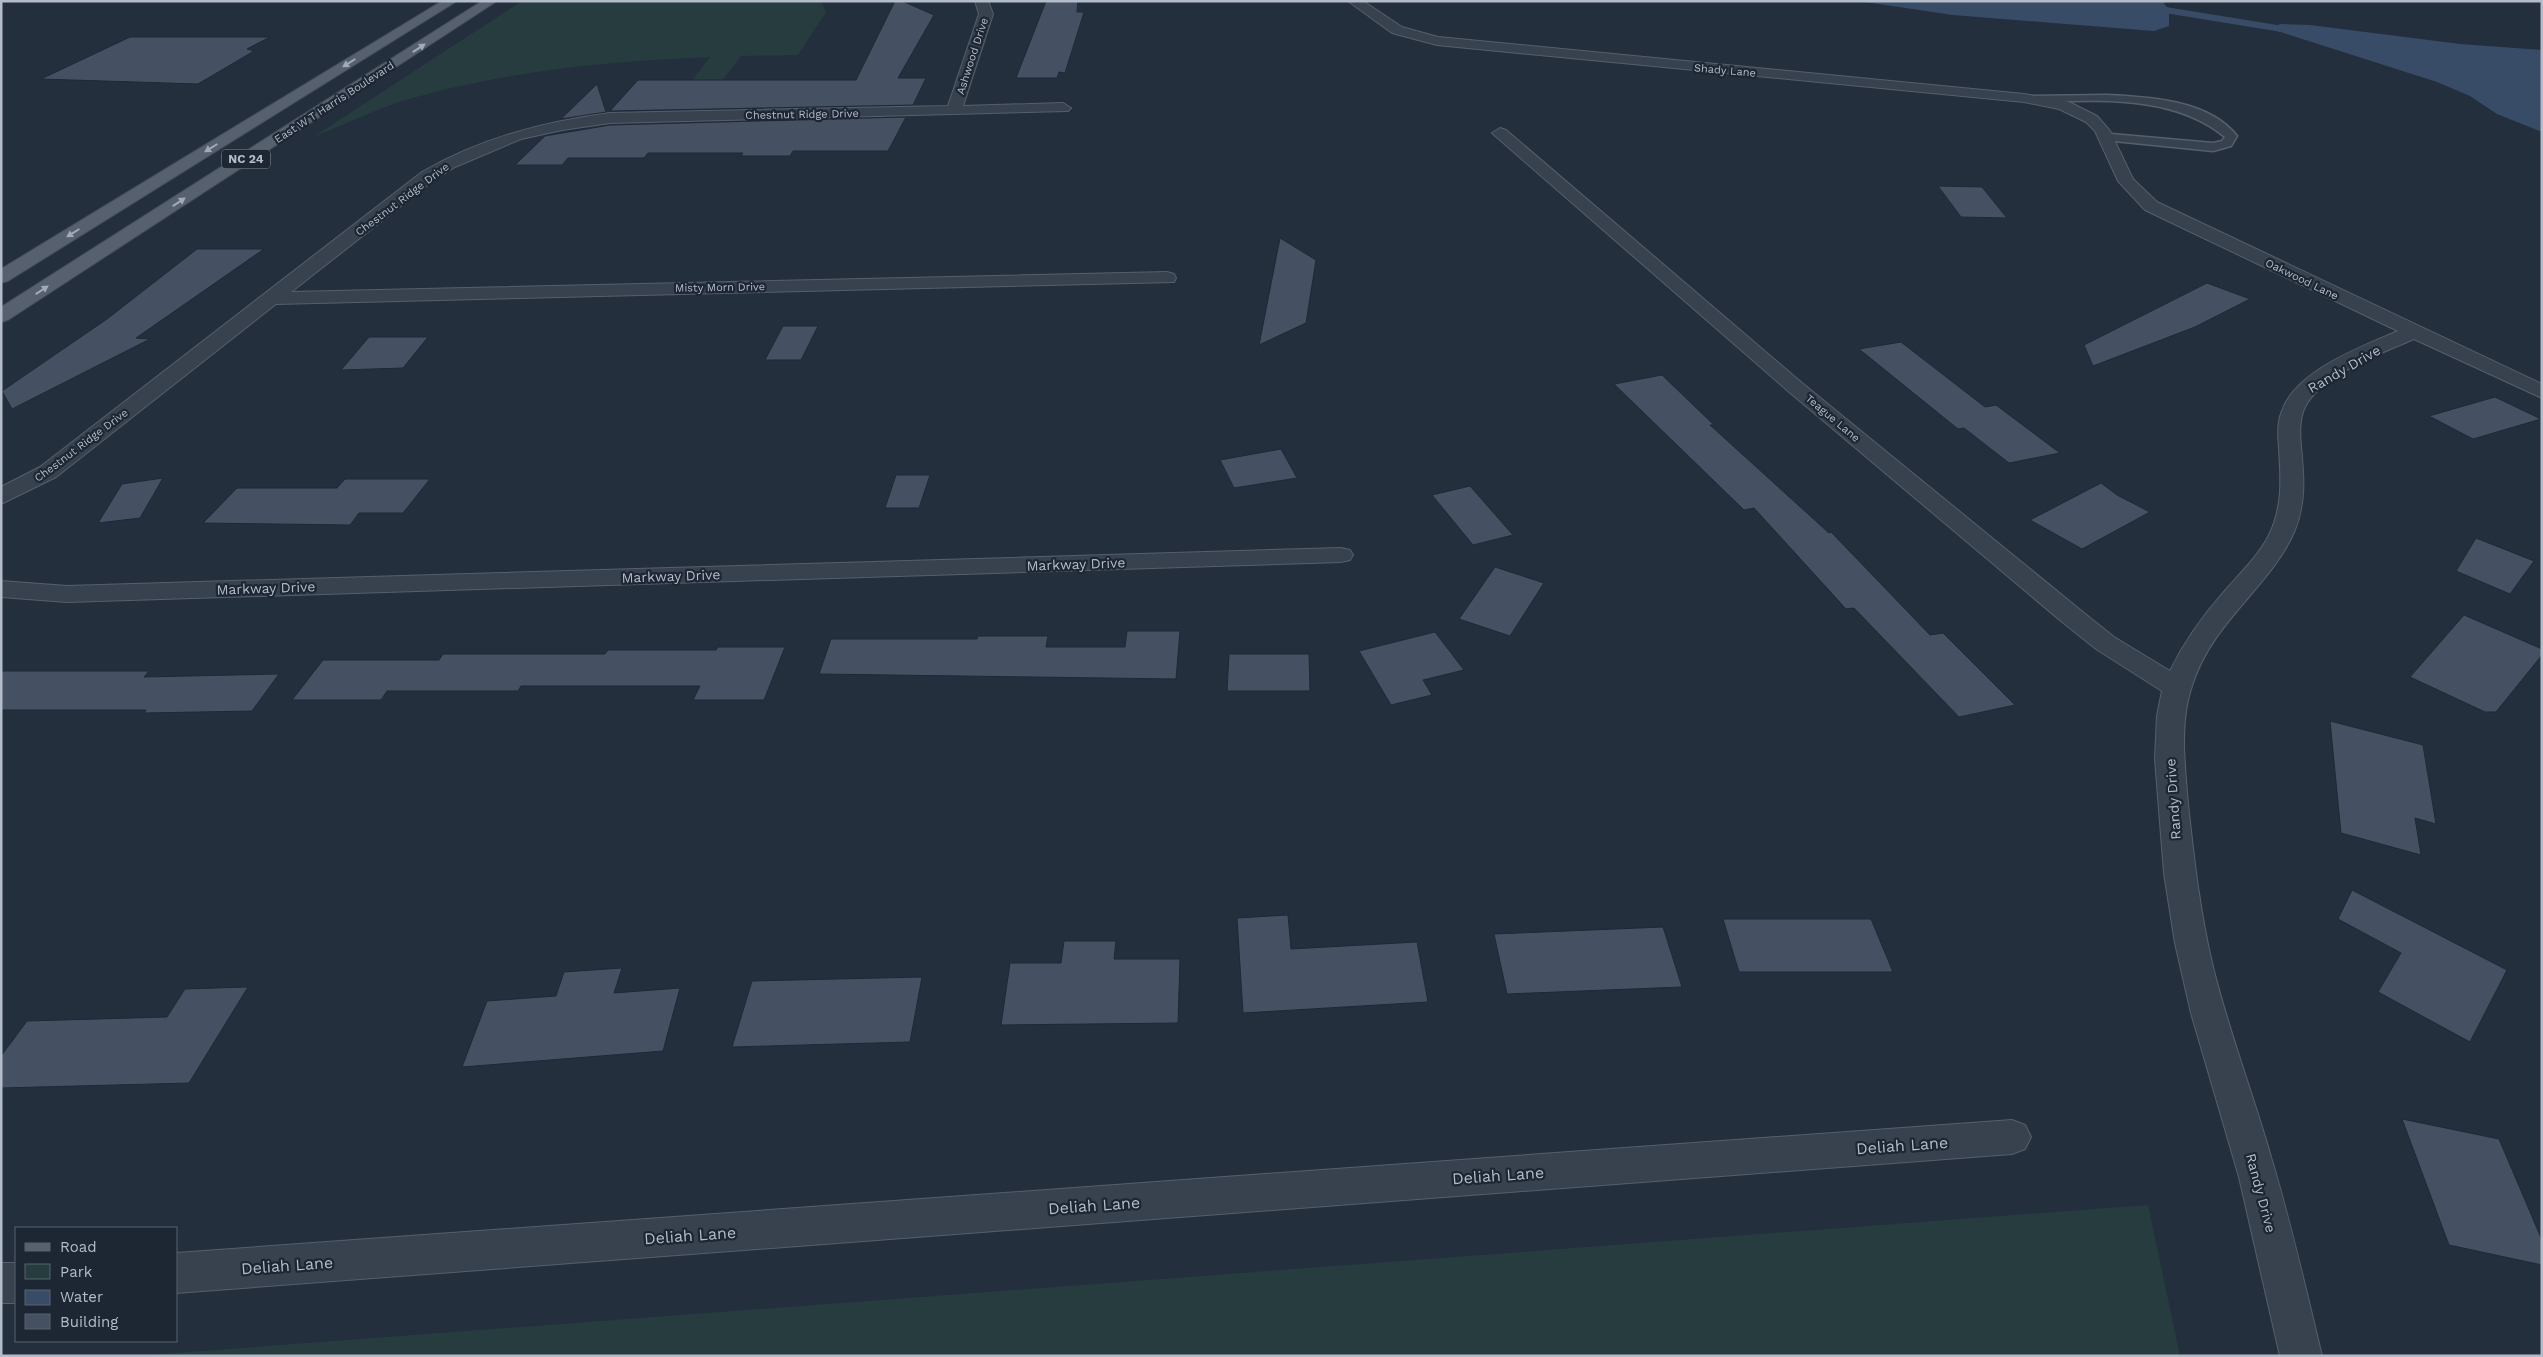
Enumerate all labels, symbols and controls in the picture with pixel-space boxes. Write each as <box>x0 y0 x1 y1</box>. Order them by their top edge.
street label: Ashwood Drive <box>954 16 991 96</box>
one-way arrow <box>412 43 425 53</box>
street label: East W T Harris Boulevard <box>272 59 396 146</box>
one-way arrow <box>343 59 356 68</box>
street label: Shady Lane <box>1693 61 1756 80</box>
street label: Chestnut Ridge Drive <box>745 107 859 122</box>
one-way arrow <box>204 144 218 153</box>
road number: NC 24 <box>222 150 270 168</box>
street label: Chestnut Ridge Drive <box>353 160 452 239</box>
one-way arrow <box>172 197 186 207</box>
one-way arrow <box>66 229 79 238</box>
street label: Oakwood Lane <box>2263 256 2340 303</box>
street label: Misty Morn Drive <box>675 280 765 295</box>
one-way arrow <box>36 285 49 295</box>
street label: Randy Drive <box>2305 342 2383 396</box>
street label: Teague Lane <box>1803 392 1862 445</box>
street label: Chestnut Ridge Drive <box>32 406 131 485</box>
street label: Markway Drive <box>1026 554 1126 574</box>
street label: Markway Drive <box>621 566 721 586</box>
street label: Markway Drive <box>216 578 316 598</box>
street label: Randy Drive <box>2162 758 2184 840</box>
street label: Deliah Lane <box>1855 1133 1949 1158</box>
street label: Randy Drive <box>2243 1152 2279 1234</box>
street label: Deliah Lane <box>1451 1163 1545 1188</box>
street label: Deliah Lane <box>1047 1193 1141 1218</box>
street label: Deliah Lane <box>643 1223 737 1248</box>
legend <box>15 1227 178 1342</box>
text: Road <box>60 1238 97 1256</box>
street label: Deliah Lane <box>240 1253 334 1278</box>
text: Park <box>60 1263 93 1281</box>
text: Water <box>60 1288 103 1306</box>
text: Building <box>60 1313 118 1331</box>

